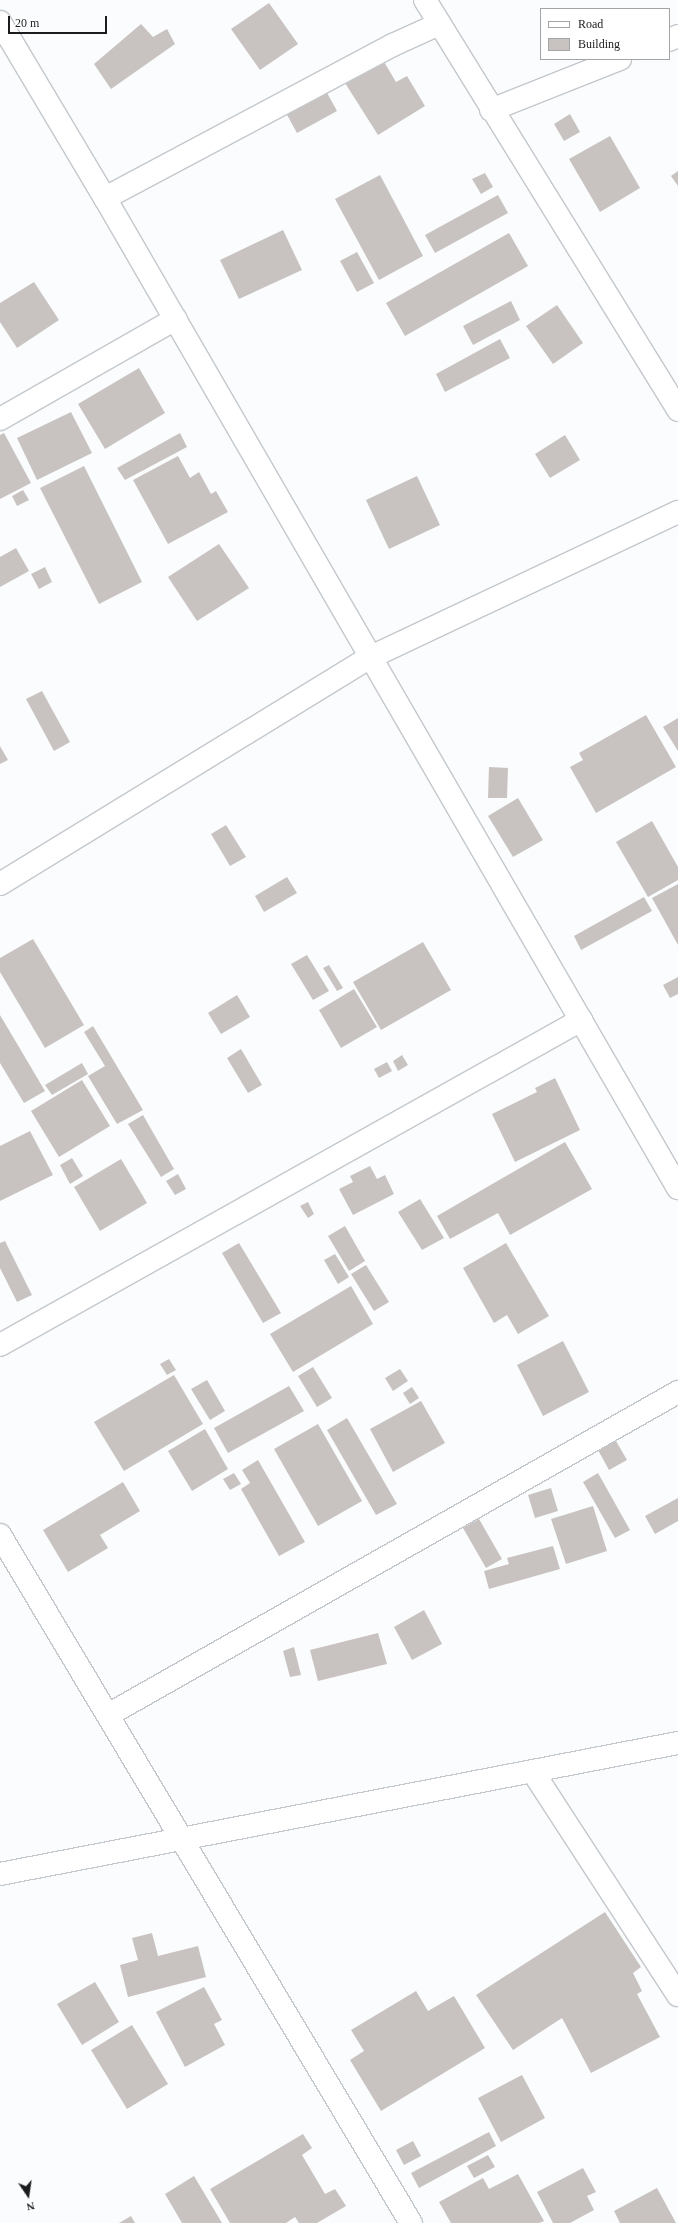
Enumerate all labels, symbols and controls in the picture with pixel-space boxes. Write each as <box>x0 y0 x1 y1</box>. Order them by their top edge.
scale bar <box>10 8 109 34</box>
legend <box>540 8 670 60</box>
text: 20 m <box>15 16 39 30</box>
text: Road <box>578 17 603 31</box>
text: Building <box>578 37 620 51</box>
north arrow <box>8 2175 48 2215</box>
text: N <box>25 2200 36 2213</box>

